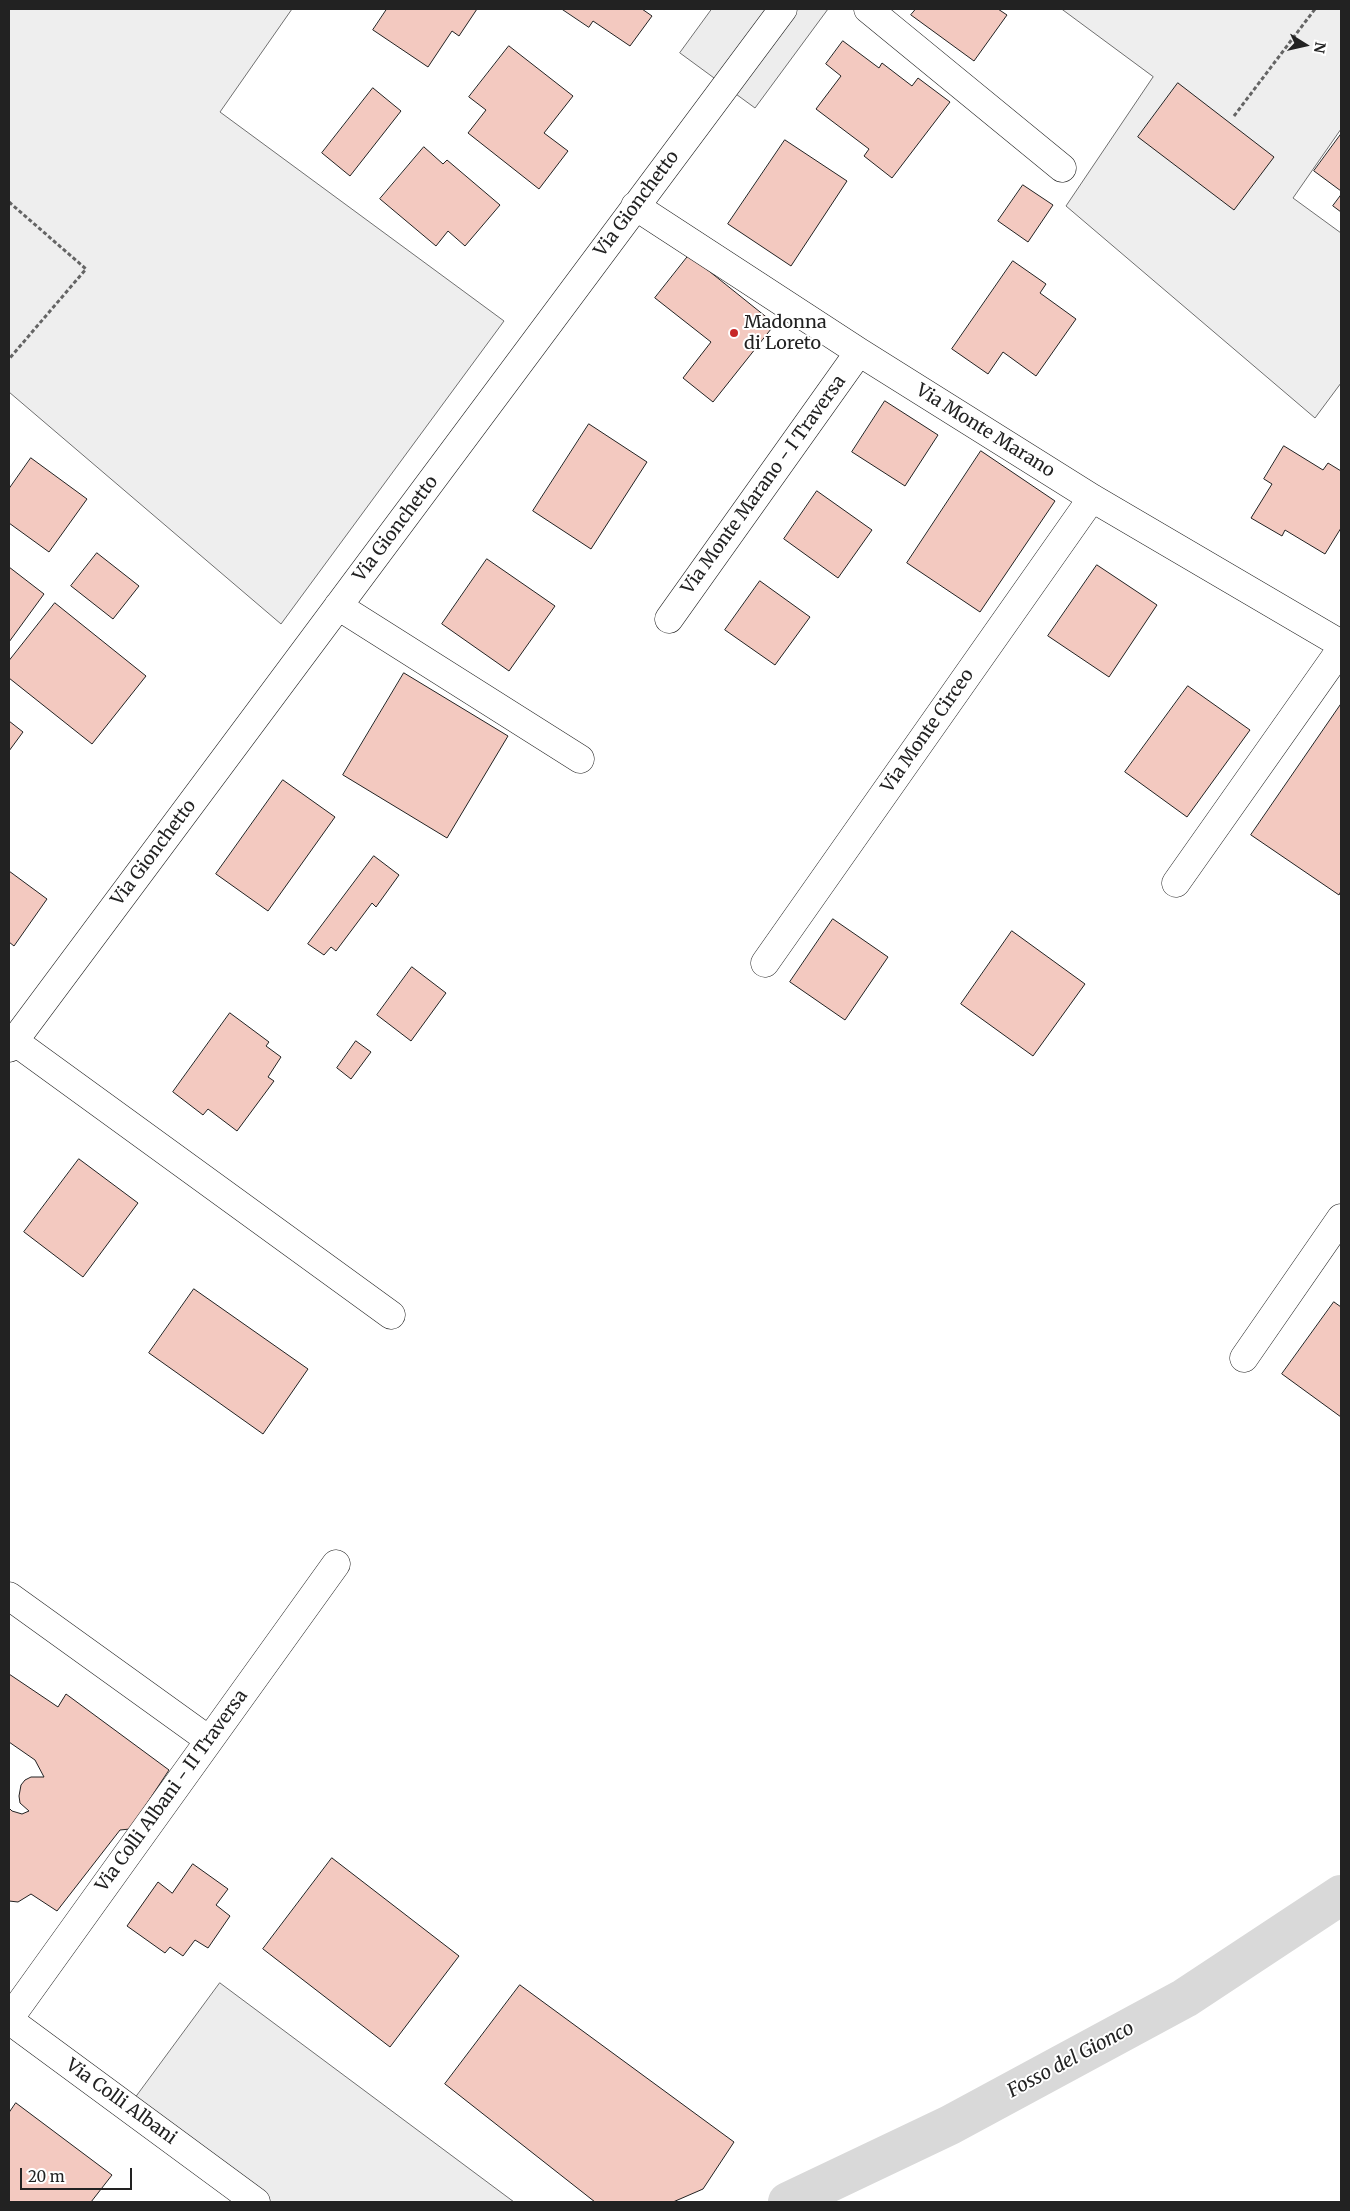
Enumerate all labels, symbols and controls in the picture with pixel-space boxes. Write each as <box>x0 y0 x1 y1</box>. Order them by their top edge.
north arrow <box>1280 20 1330 70</box>
text: N <box>1310 41 1330 55</box>
street label: Via Gionchetto <box>590 147 684 261</box>
place label: Madonna di Loreto <box>744 312 827 354</box>
marker: Madonna di Loreto <box>728 327 740 339</box>
street label: Via Monte Marano - I Traversa <box>677 371 851 599</box>
street label: Via Monte Marano <box>912 380 1058 482</box>
street label: Via Gionchetto <box>349 472 443 586</box>
street label: Via Monte Circeo <box>877 665 979 797</box>
street label: Via Gionchetto <box>107 796 201 910</box>
street label: Via Colli Albani - II Traversa <box>92 1686 252 1896</box>
water label: Fosso del Gionco <box>1004 2017 1138 2103</box>
street label: Via Colli Albani <box>61 2055 181 2149</box>
scale bar <box>22 2158 135 2190</box>
text: 20 m <box>28 2167 65 2186</box>

